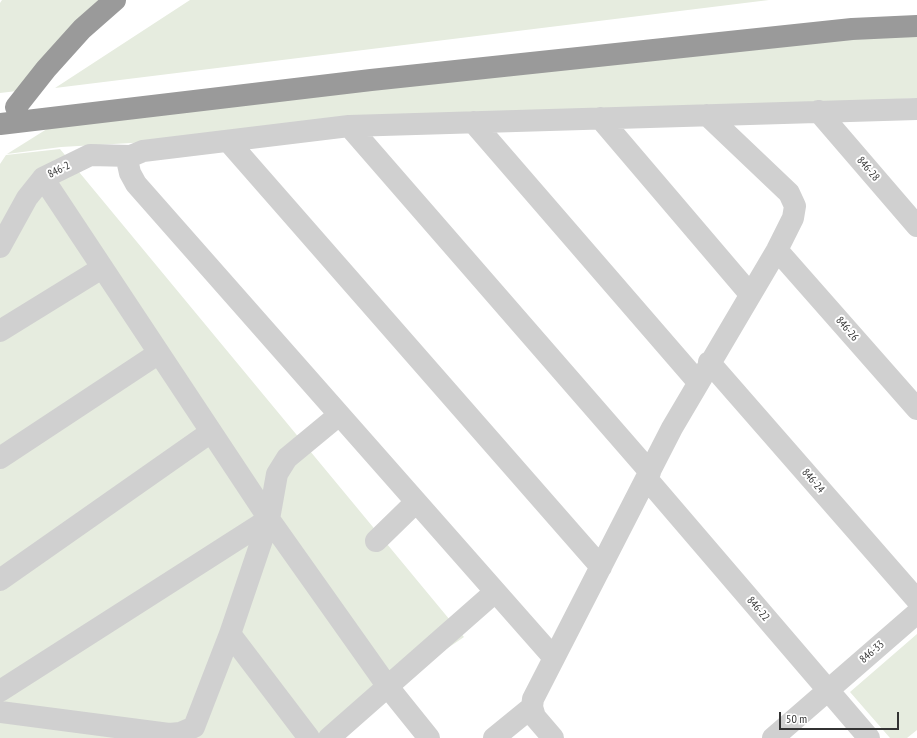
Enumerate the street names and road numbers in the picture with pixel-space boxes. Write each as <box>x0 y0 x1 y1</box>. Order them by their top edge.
street label: 846-28 <box>854 154 882 184</box>
street label: 846-2 <box>46 159 72 181</box>
street label: 846-26 <box>833 314 861 344</box>
street label: 846-24 <box>799 466 827 496</box>
street label: 846-22 <box>744 594 772 624</box>
street label: 846-33 <box>857 638 887 666</box>

